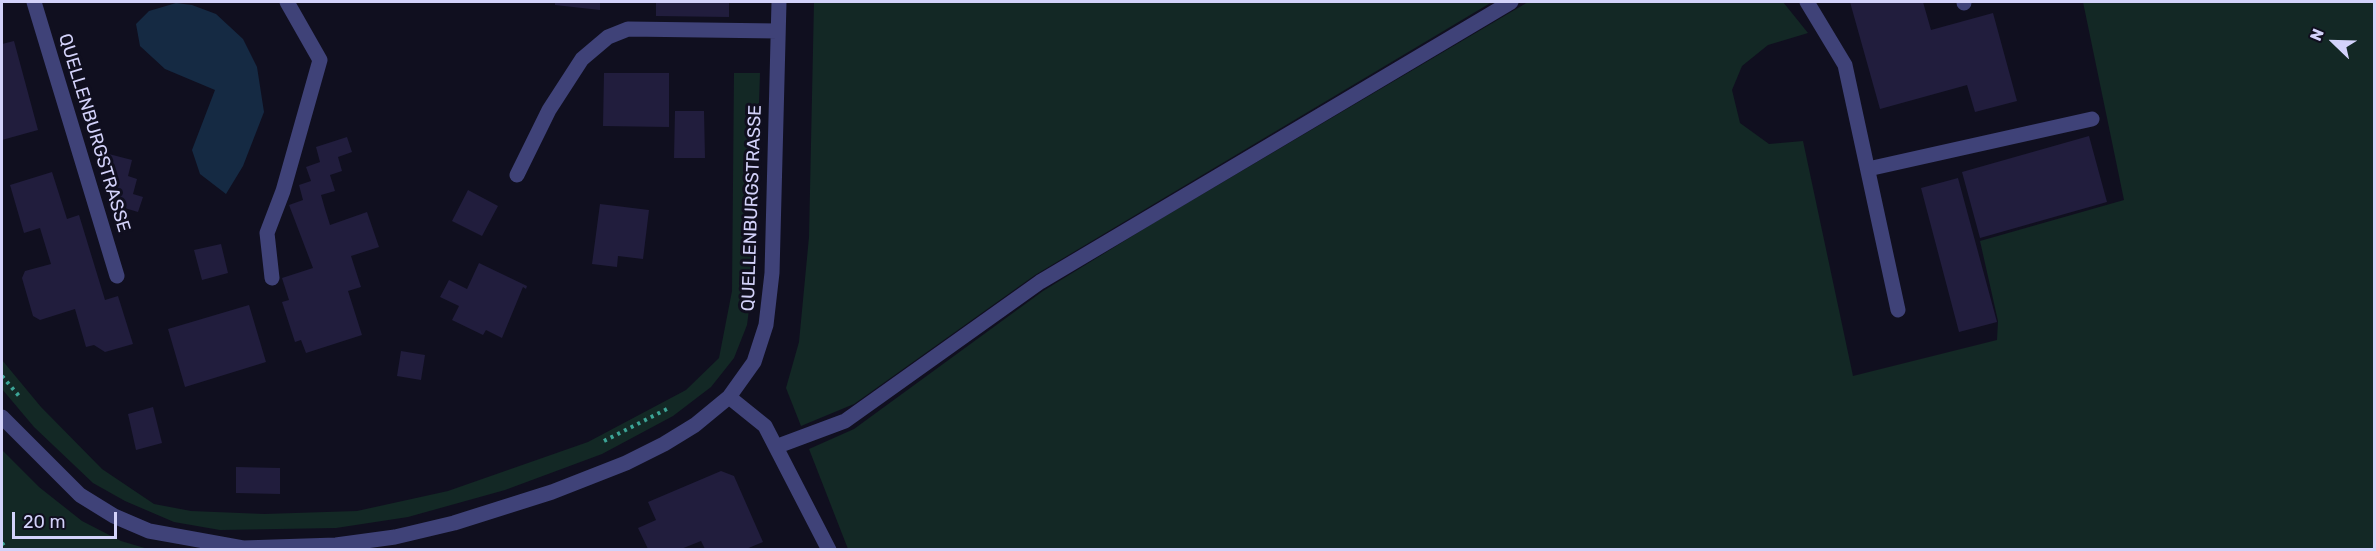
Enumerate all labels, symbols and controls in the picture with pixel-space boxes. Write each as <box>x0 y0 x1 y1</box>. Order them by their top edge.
north arrow <box>2304 12 2364 72</box>
text: N <box>2306 26 2328 44</box>
street label: QUELLENBURGSTRASSE <box>53 31 135 235</box>
street label: QUELLENBURGSTRASSE <box>738 104 766 312</box>
scale bar <box>15 500 120 538</box>
text: 20 m <box>23 511 65 533</box>

